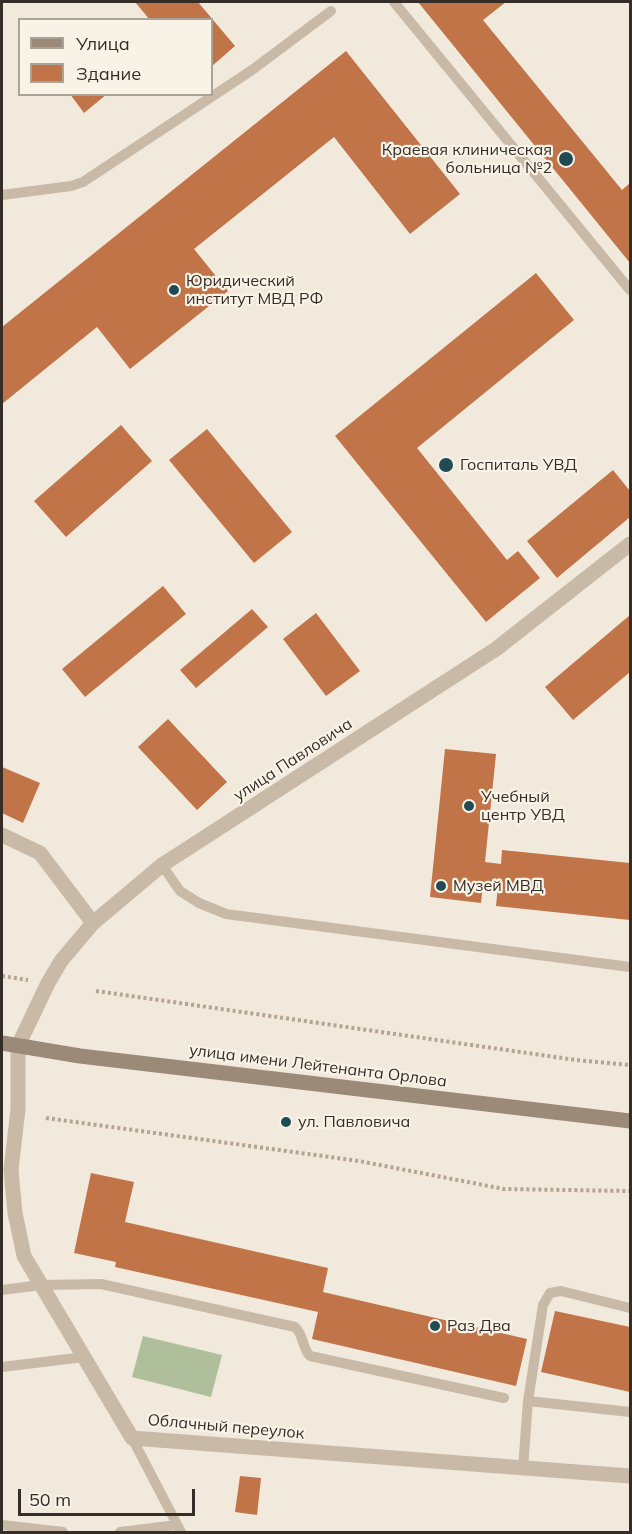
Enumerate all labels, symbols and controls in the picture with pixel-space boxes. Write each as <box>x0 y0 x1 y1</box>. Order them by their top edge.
legend <box>18 18 213 96</box>
text: Улица <box>76 32 130 55</box>
text: Здание <box>76 62 141 85</box>
place label: Краевая клиническая больница №2 <box>382 140 552 178</box>
marker: Краевая клиническая больница №2 <box>557 150 575 168</box>
place label: Юридический институт МВД РФ <box>186 271 323 309</box>
marker: Юридический институт МВД РФ <box>167 283 181 297</box>
place label: Госпиталь УВД <box>460 455 577 475</box>
marker: Госпиталь УВД <box>437 456 455 474</box>
street label: улица Павловича <box>230 714 356 806</box>
place label: Учебный центр УВД <box>481 787 565 825</box>
marker: Учебный центр УВД <box>462 799 476 813</box>
place label: Музей МВД <box>453 876 544 896</box>
marker: Музей МВД <box>434 879 448 893</box>
street label: улица имени Лейтенанта Орлова <box>188 1041 448 1091</box>
place label: ул. Павловича <box>298 1112 410 1132</box>
marker: ул. Павловича <box>279 1115 293 1129</box>
place label: Раз Два <box>447 1316 511 1336</box>
marker: Раз Два <box>428 1319 442 1333</box>
street label: Облачный переулок <box>147 1411 305 1443</box>
scale bar <box>21 1477 198 1515</box>
text: 50 m <box>29 1488 71 1511</box>

